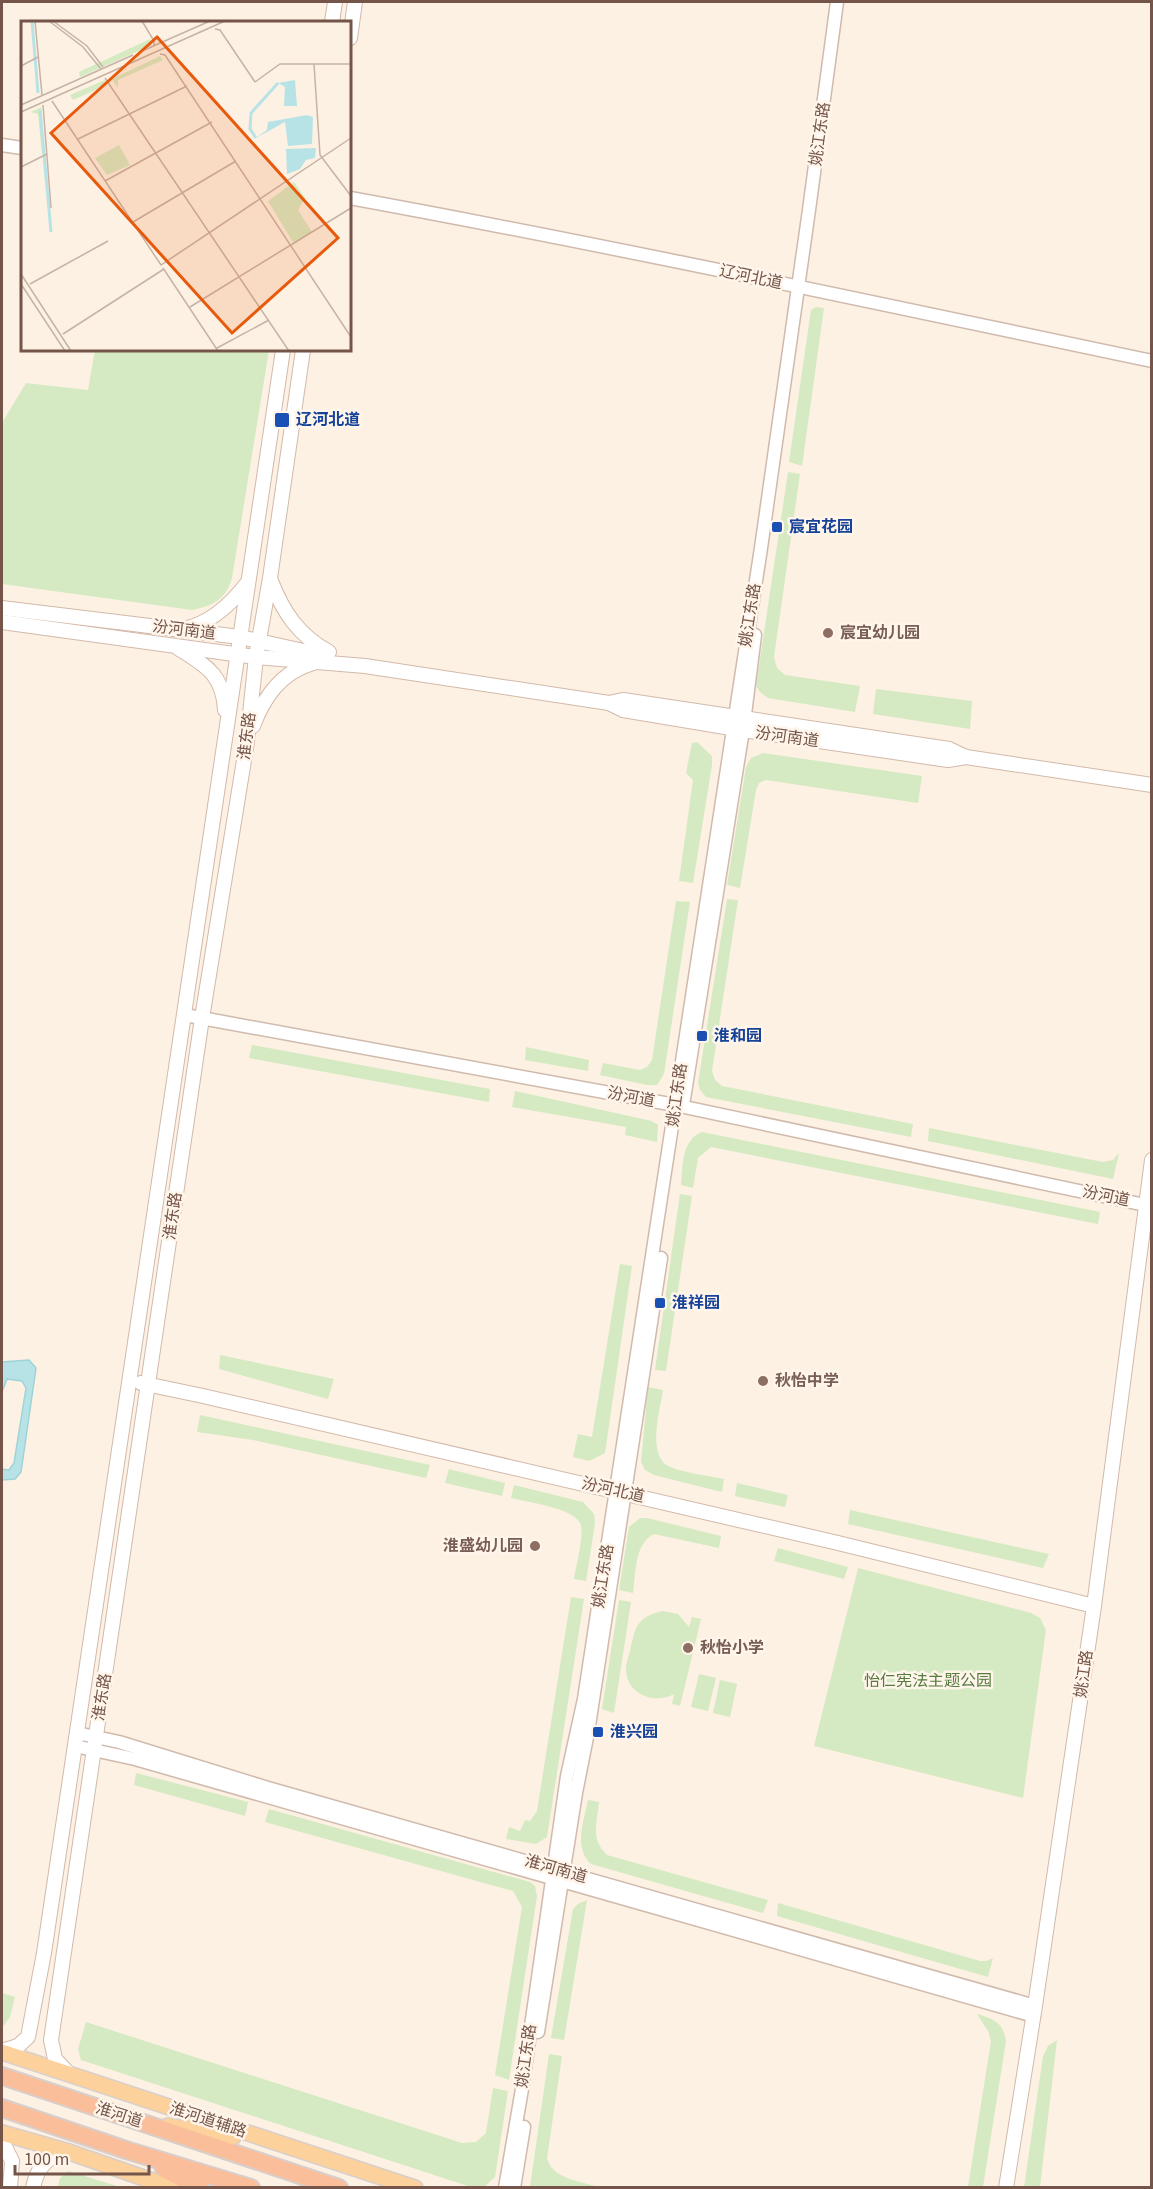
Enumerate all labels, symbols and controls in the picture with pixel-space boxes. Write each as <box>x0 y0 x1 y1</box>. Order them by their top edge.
inset map <box>21 21 351 351</box>
street label: 姚江东路 <box>805 101 835 167</box>
street label: 辽河北道 <box>717 260 785 294</box>
place label: 辽河北道 <box>296 409 360 431</box>
marker: 辽河北道 <box>273 411 291 429</box>
place label: 宸宜花园 <box>789 516 853 538</box>
marker: 宸宜花园 <box>770 520 784 534</box>
street label: 姚江东路 <box>734 582 766 648</box>
street label: 汾河南道 <box>151 615 217 645</box>
place label: 宸宜幼儿园 <box>840 622 920 644</box>
marker: 宸宜幼儿园 <box>821 626 835 640</box>
street label: 淮东路 <box>233 711 261 761</box>
street label: 汾河南道 <box>754 722 820 752</box>
place label: 淮和园 <box>714 1025 762 1047</box>
marker: 淮和园 <box>695 1029 709 1043</box>
street label: 姚江东路 <box>662 1062 692 1128</box>
street label: 汾河道 <box>605 1082 657 1112</box>
street label: 汾河道 <box>1080 1180 1132 1212</box>
street label: 淮东路 <box>159 1191 187 1241</box>
place label: 淮祥园 <box>672 1292 720 1314</box>
marker: 淮祥园 <box>653 1296 667 1310</box>
place label: 秋怡中学 <box>775 1370 839 1392</box>
marker: 秋怡中学 <box>756 1374 770 1388</box>
street label: 汾河北道 <box>579 1472 647 1508</box>
place label: 淮盛幼儿园 <box>443 1535 523 1557</box>
marker: 淮盛幼儿园 <box>528 1539 542 1553</box>
street label: 姚江东路 <box>587 1543 619 1609</box>
place label: 秋怡小学 <box>700 1637 764 1659</box>
marker: 秋怡小学 <box>681 1641 695 1655</box>
street label: 姚江路 <box>1070 1649 1098 1699</box>
park label: 怡仁宪法主题公园 <box>864 1670 992 1692</box>
street label: 淮东路 <box>87 1672 117 1722</box>
place label: 淮兴园 <box>610 1721 658 1743</box>
marker: 淮兴园 <box>591 1725 605 1739</box>
street label: 淮河南道 <box>522 1850 590 1888</box>
street label: 姚江东路 <box>511 2023 541 2089</box>
street label: 淮河道 <box>93 2097 145 2133</box>
street label: 淮河道辅路 <box>167 2097 249 2143</box>
scale bar <box>15 2138 148 2176</box>
text: 100 m <box>24 2147 69 2172</box>

